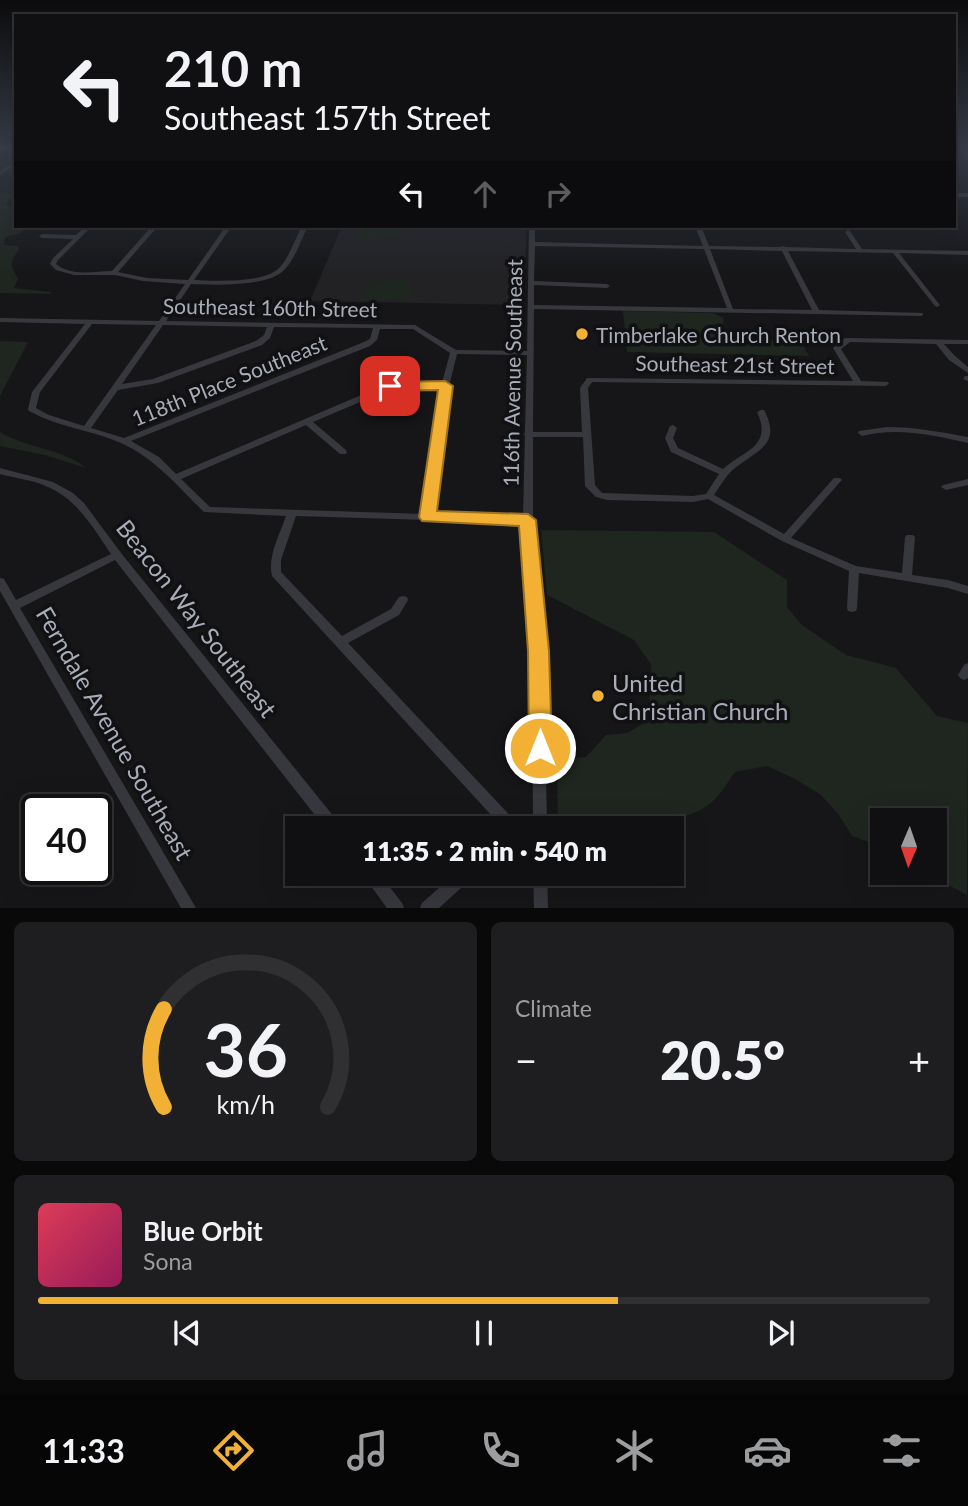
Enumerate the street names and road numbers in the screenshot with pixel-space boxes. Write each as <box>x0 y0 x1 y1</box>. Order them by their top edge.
street label: 116th Avenue Southeast <box>498 258 526 487</box>
street label: Southeast 160th Street <box>163 293 378 321</box>
street label: 118th Place Southeast <box>128 329 330 431</box>
street label: Southeast 21st Street <box>635 350 835 378</box>
street label: Beacon Way Southeast <box>111 513 283 723</box>
street label: Ferndale Avenue Southeast <box>31 601 200 865</box>

